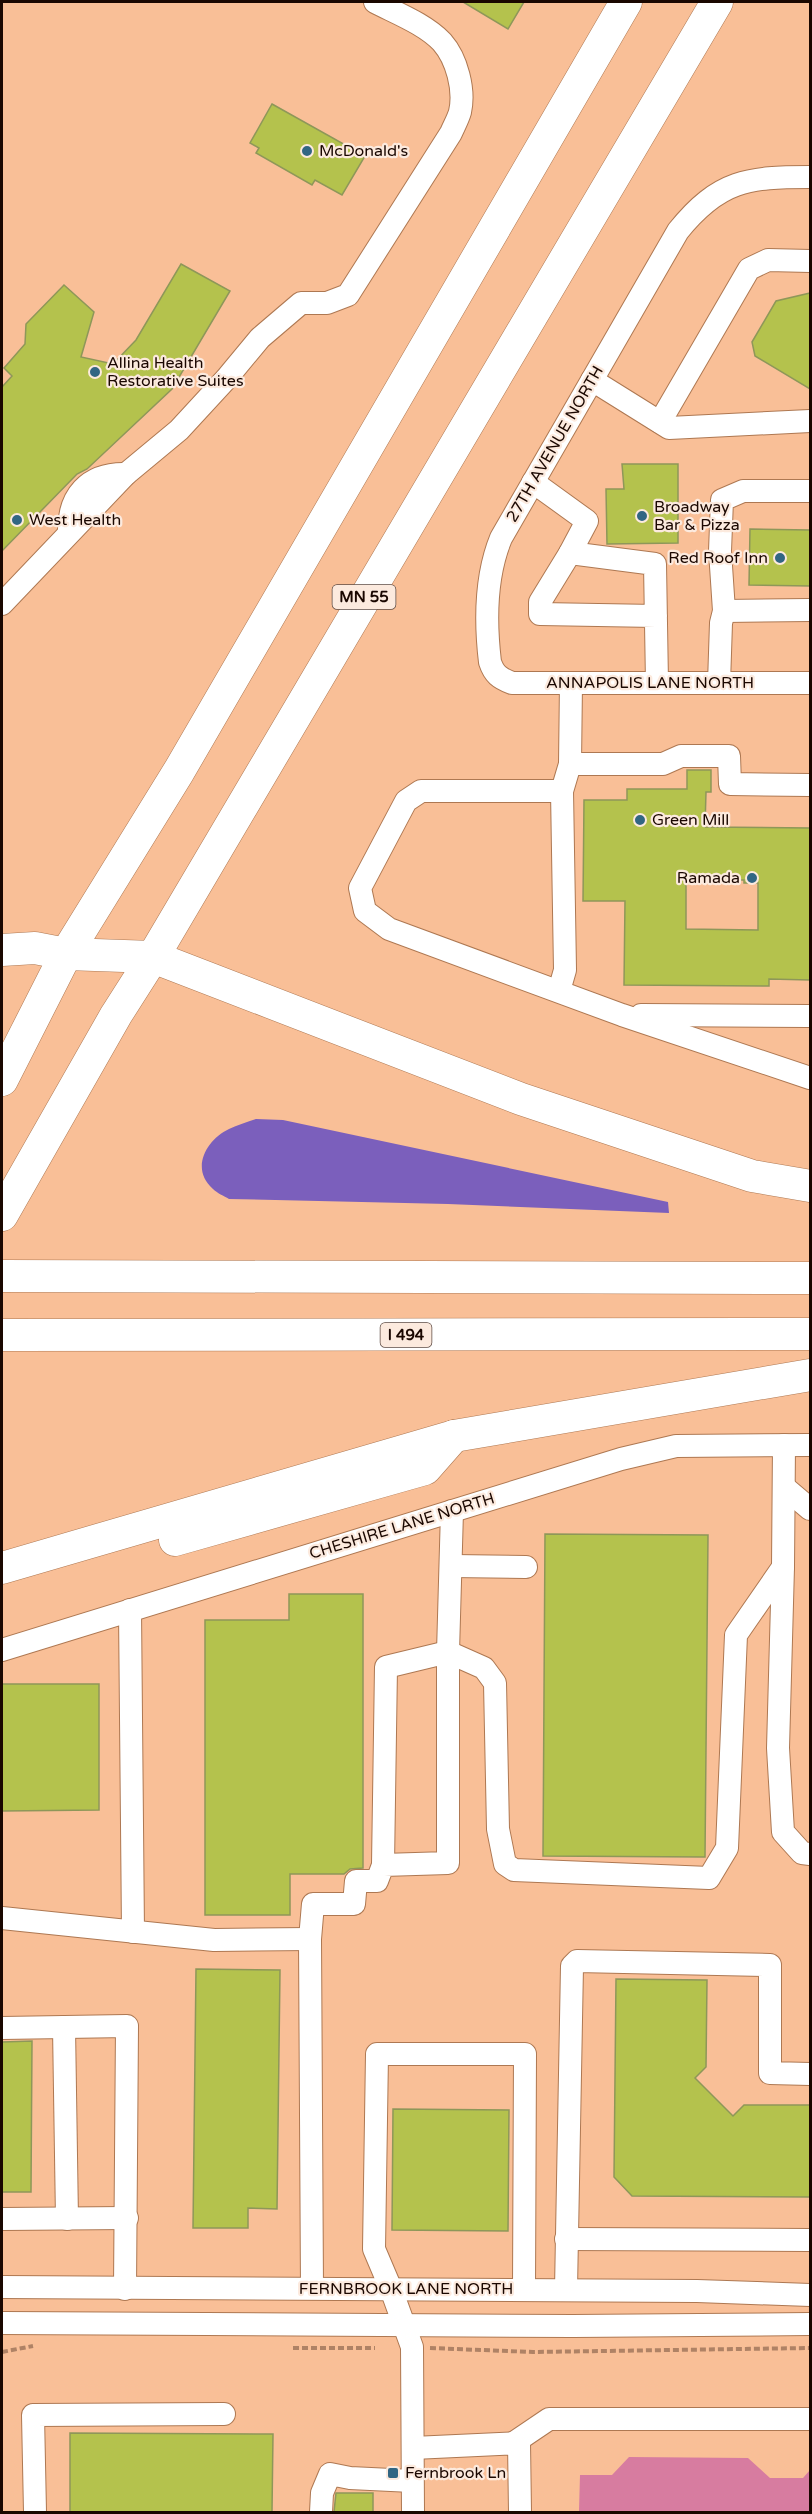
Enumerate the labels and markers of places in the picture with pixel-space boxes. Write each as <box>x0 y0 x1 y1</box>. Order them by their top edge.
place label: McDonald's <box>319 141 408 161</box>
marker: McDonald's <box>300 144 314 158</box>
place label: Allina Health Restorative Suites <box>107 353 244 391</box>
marker: Allina Health Restorative Suites <box>88 365 102 379</box>
place label: Broadway Bar & Pizza <box>654 497 740 535</box>
marker: Broadway Bar & Pizza <box>635 509 649 523</box>
place label: West Health <box>29 510 121 530</box>
marker: West Health <box>10 513 24 527</box>
place label: Red Roof Inn <box>668 548 768 568</box>
marker: Red Roof Inn <box>773 551 787 565</box>
place label: Green Mill <box>652 810 729 830</box>
marker: Green Mill <box>633 813 647 827</box>
place label: Ramada <box>677 868 740 888</box>
marker: Ramada <box>745 871 759 885</box>
place label: Fernbrook Ln <box>405 2463 506 2483</box>
marker: Fernbrook Ln <box>386 2466 400 2480</box>

